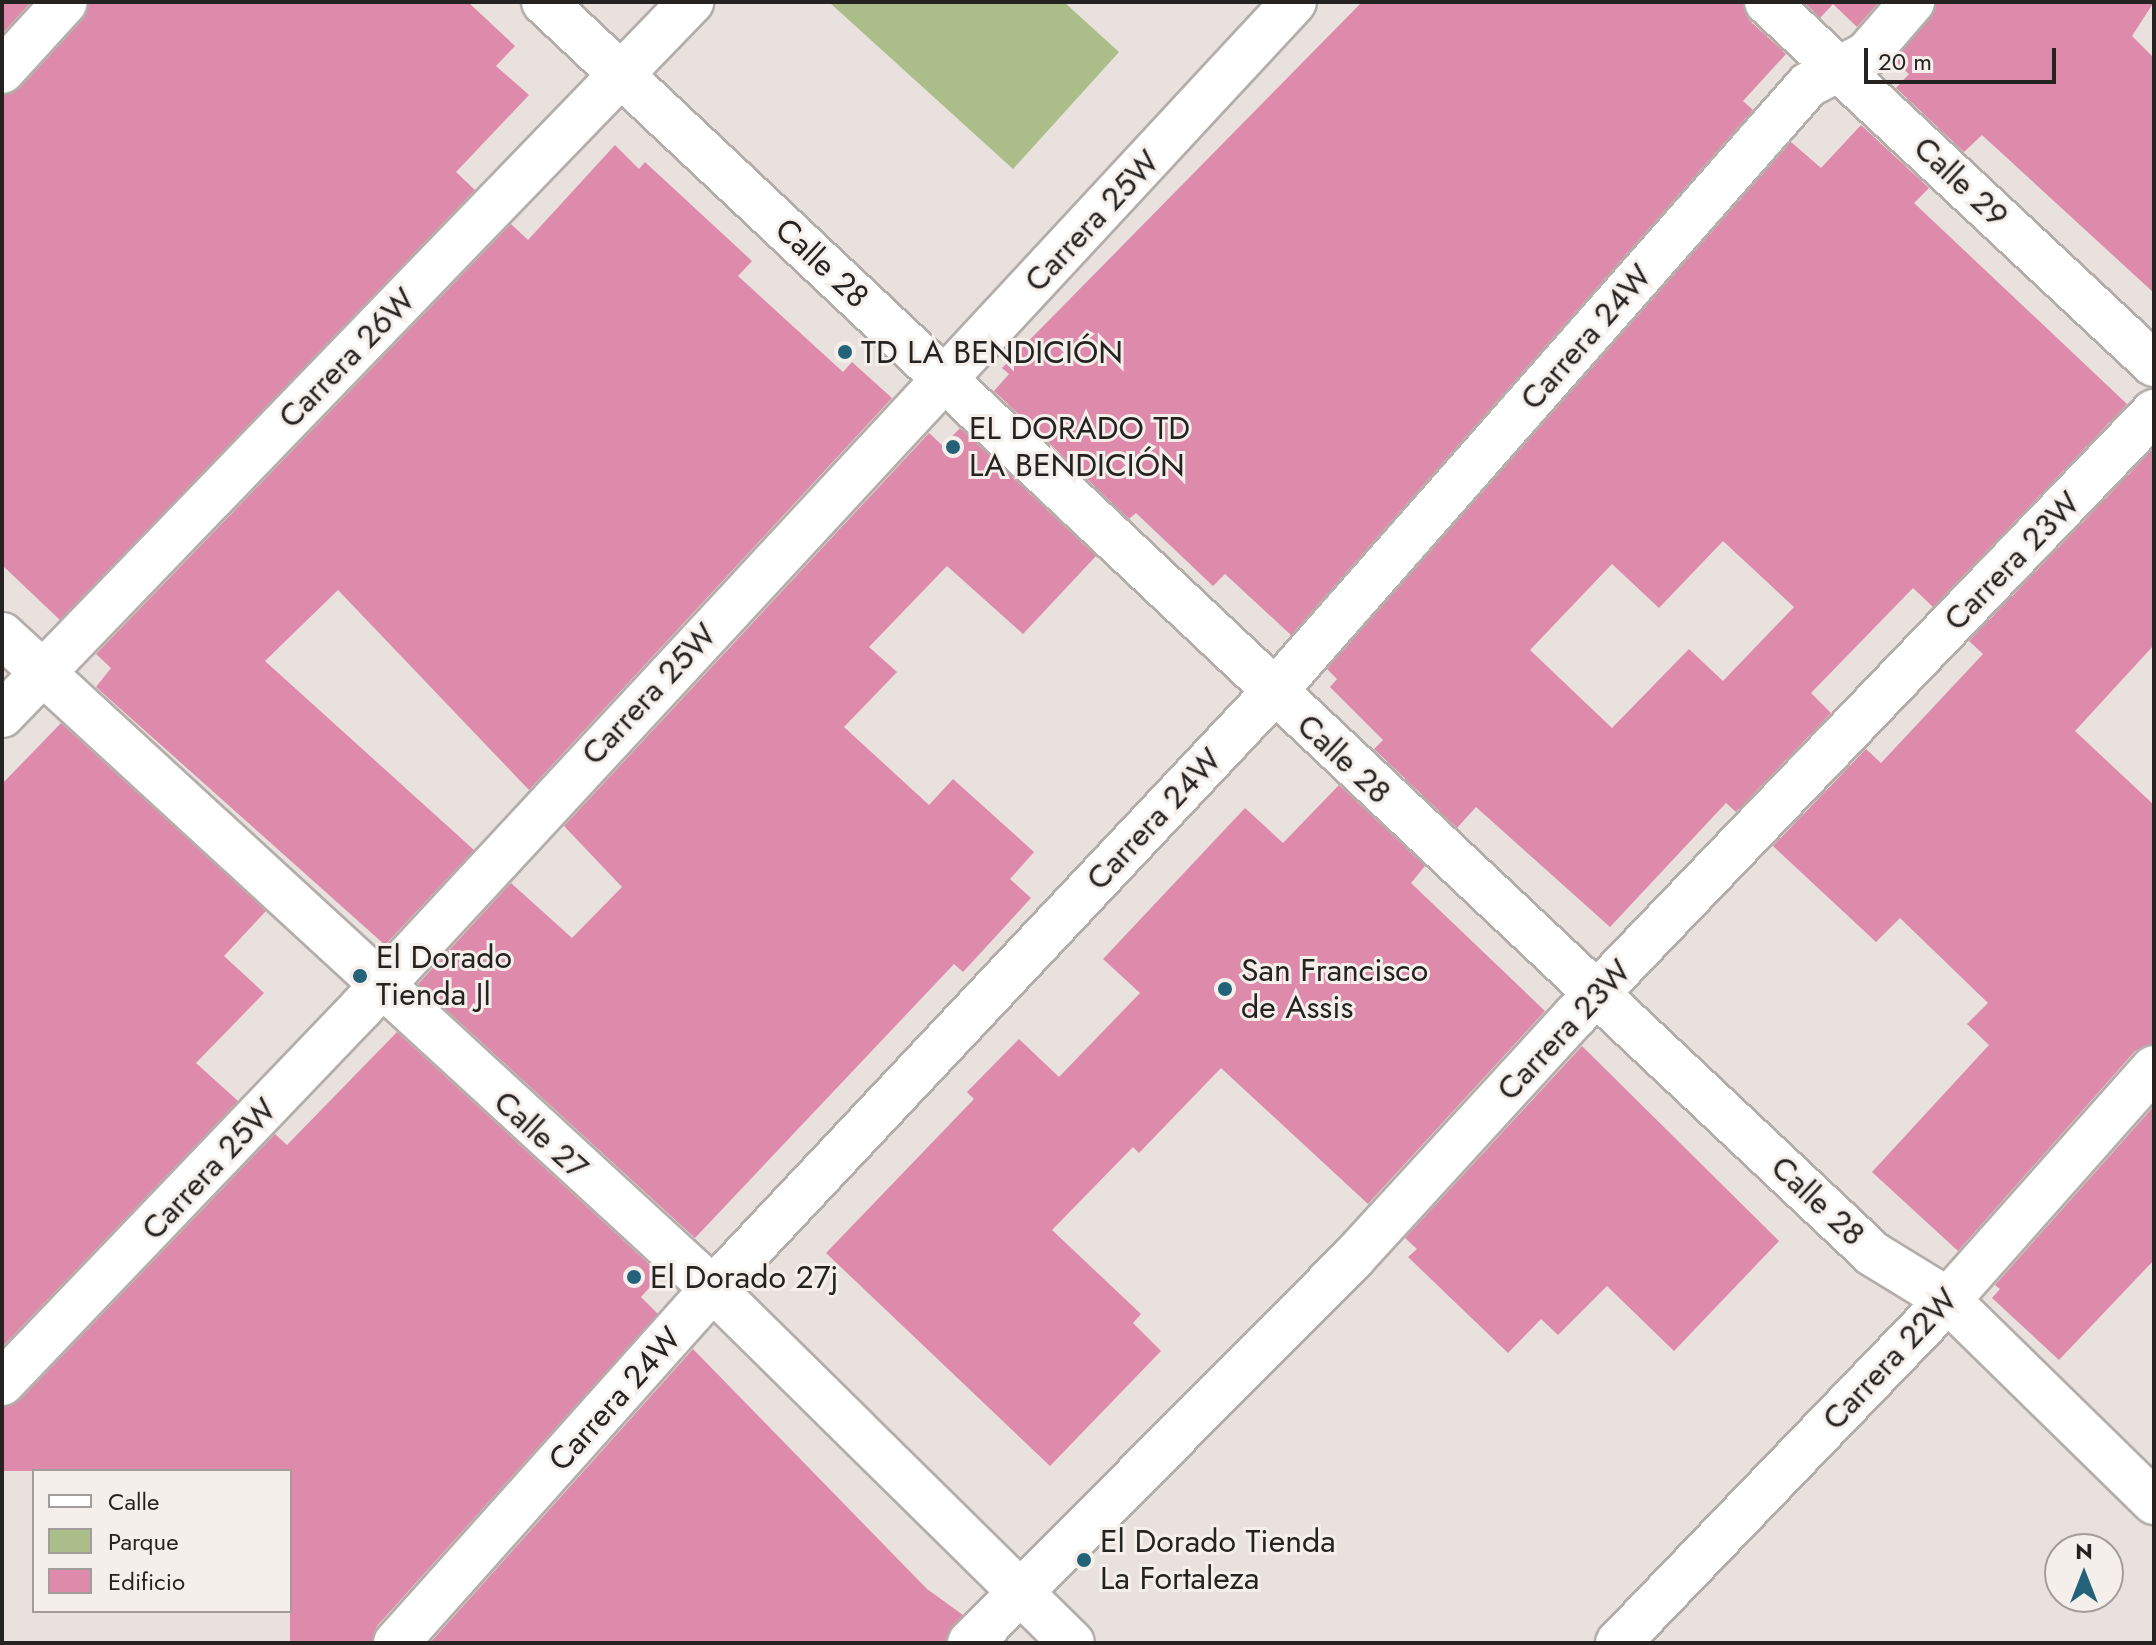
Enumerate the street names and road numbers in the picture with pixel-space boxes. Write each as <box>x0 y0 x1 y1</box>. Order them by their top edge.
street label: Calle 29 <box>1906 129 2016 235</box>
street label: Carrera 25W <box>1017 142 1167 300</box>
street label: Calle 28 <box>767 210 877 316</box>
street label: Carrera 24W <box>1513 257 1659 417</box>
street label: Carrera 26W <box>271 280 423 436</box>
street label: Carrera 23W <box>1936 484 2088 638</box>
street label: Carrera 25W <box>574 615 724 773</box>
street label: Calle 28 <box>1289 706 1399 812</box>
street label: Carrera 24W <box>1079 740 1229 898</box>
street label: Carrera 23W <box>1489 952 1639 1108</box>
street label: Calle 27 <box>486 1083 596 1187</box>
street label: Carrera 25W <box>134 1090 284 1248</box>
street label: Calle 28 <box>1763 1148 1873 1254</box>
street label: Carrera 22W <box>1815 1280 1965 1438</box>
street label: Carrera 24W <box>541 1319 689 1479</box>

